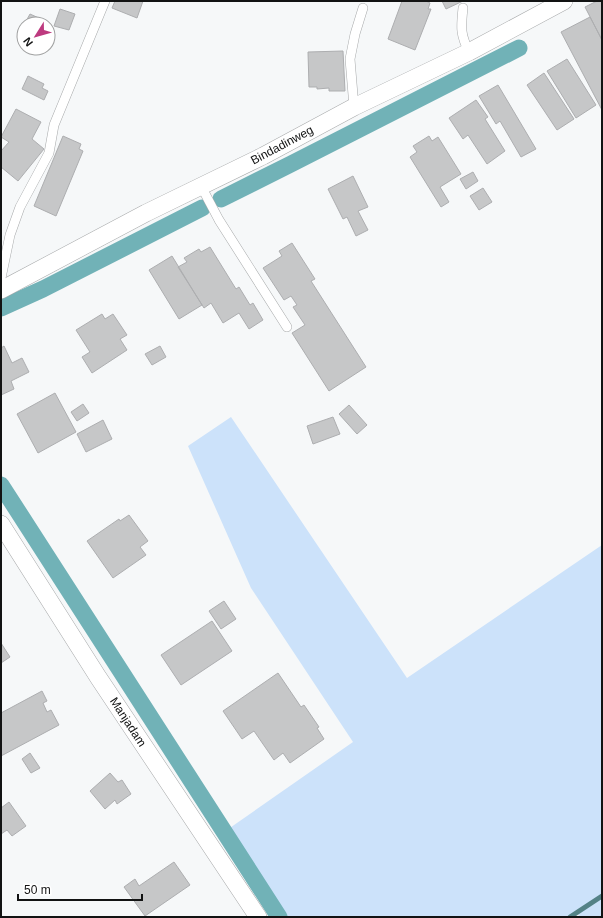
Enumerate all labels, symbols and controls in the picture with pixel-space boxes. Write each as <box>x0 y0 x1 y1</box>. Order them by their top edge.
north arrow <box>16 16 56 56</box>
text: N <box>21 35 35 49</box>
street label: Bindadinweg <box>248 123 316 167</box>
street label: Manjadam <box>107 695 149 749</box>
scale bar <box>18 876 142 902</box>
text: 50 m <box>24 883 51 897</box>

